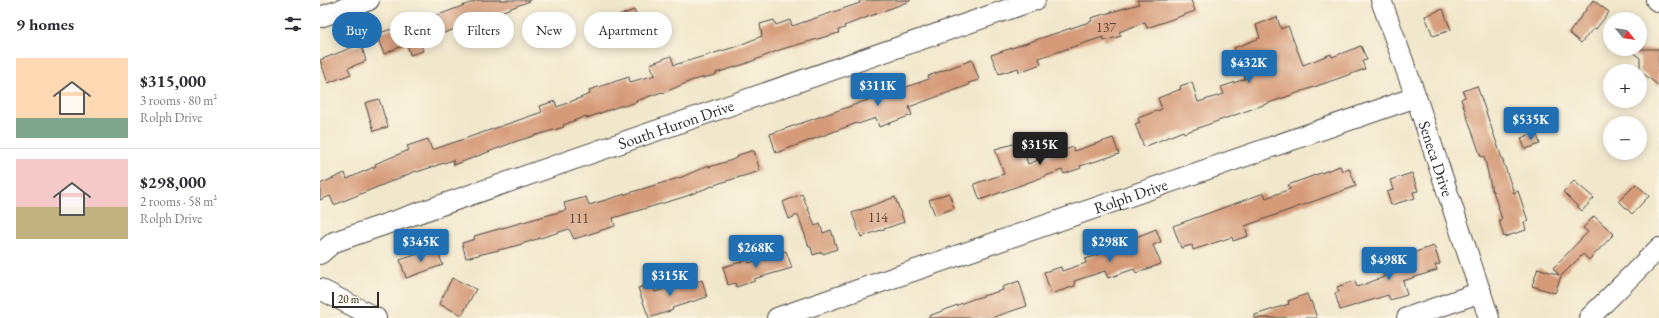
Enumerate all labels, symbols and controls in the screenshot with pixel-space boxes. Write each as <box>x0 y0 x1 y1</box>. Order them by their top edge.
chip: Buy <box>332 12 382 48</box>
chip: Rent <box>390 12 445 48</box>
chip: Filters <box>453 12 514 48</box>
chip: New <box>522 12 576 48</box>
chip: Apartment <box>584 12 672 48</box>
north arrow <box>1603 12 1647 56</box>
map controls <box>1603 12 1647 160</box>
text: 9 homes <box>16 13 74 35</box>
icon: filters <box>282 13 304 35</box>
house number: 137 <box>1096 18 1116 36</box>
pin: $432K <box>1221 50 1277 84</box>
text: $432K <box>1231 54 1267 71</box>
button: + <box>1603 64 1647 108</box>
text: $315,000 <box>140 70 206 92</box>
pin: $311K <box>850 73 906 107</box>
icon: home <box>48 74 96 122</box>
text: $311K <box>860 77 896 94</box>
text: 3 rooms · 80 m² <box>140 92 217 109</box>
street label: South Huron Drive <box>615 94 736 154</box>
pin: $535K <box>1503 107 1559 141</box>
text: Rolph Drive <box>140 109 202 126</box>
text: $535K <box>1513 111 1549 128</box>
button: − <box>1603 116 1647 160</box>
street label: Seneca Drive <box>1414 118 1459 199</box>
pin: $315K <box>1012 132 1068 166</box>
text: $315K <box>1022 136 1058 153</box>
text: $298,000 <box>140 171 206 193</box>
street label: Rolph Drive <box>1091 173 1170 218</box>
icon: home <box>48 175 96 223</box>
text: 2 rooms · 58 m² <box>140 193 217 210</box>
house number: 114 <box>868 208 888 226</box>
house number: 111 <box>569 209 589 227</box>
text: Rolph Drive <box>140 210 202 227</box>
pin: $345K <box>393 229 449 263</box>
pin: $298K <box>1082 229 1138 263</box>
text: $345K <box>403 233 439 250</box>
text: $298K <box>1092 233 1128 250</box>
pin: $268K <box>728 235 784 269</box>
text: $268K <box>738 239 774 256</box>
pin: $498K <box>1361 247 1417 281</box>
text: $498K <box>1371 251 1407 268</box>
pin: $315K <box>642 263 698 297</box>
text: $315K <box>652 267 688 284</box>
scale bar <box>332 290 379 309</box>
text: 20 m <box>338 292 359 306</box>

